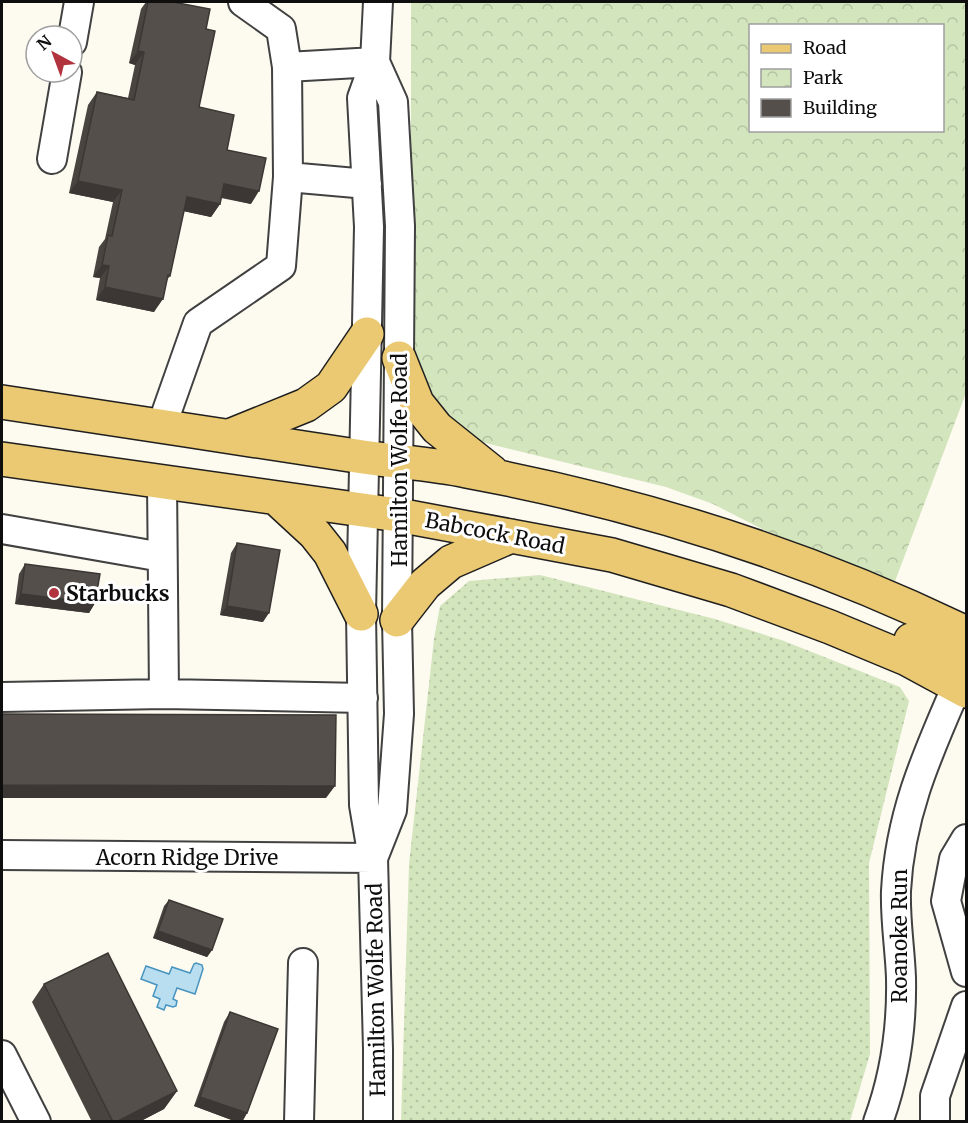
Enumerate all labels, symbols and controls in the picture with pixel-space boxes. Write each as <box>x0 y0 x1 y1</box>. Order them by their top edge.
north arrow <box>24 24 84 84</box>
legend <box>749 24 944 132</box>
text: N <box>33 31 56 54</box>
text: Road <box>803 36 847 59</box>
text: Park <box>803 66 844 89</box>
text: Building <box>803 96 877 119</box>
street label: Hamilton Wolfe Road <box>386 353 413 567</box>
street label: Babcock Road <box>423 506 567 560</box>
place label: Starbucks <box>66 580 170 607</box>
marker: Starbucks <box>47 586 61 600</box>
street label: Acorn Ridge Drive <box>95 844 278 871</box>
street label: Roanoke Run <box>886 869 913 1003</box>
street label: Hamilton Wolfe Road <box>361 882 391 1097</box>

